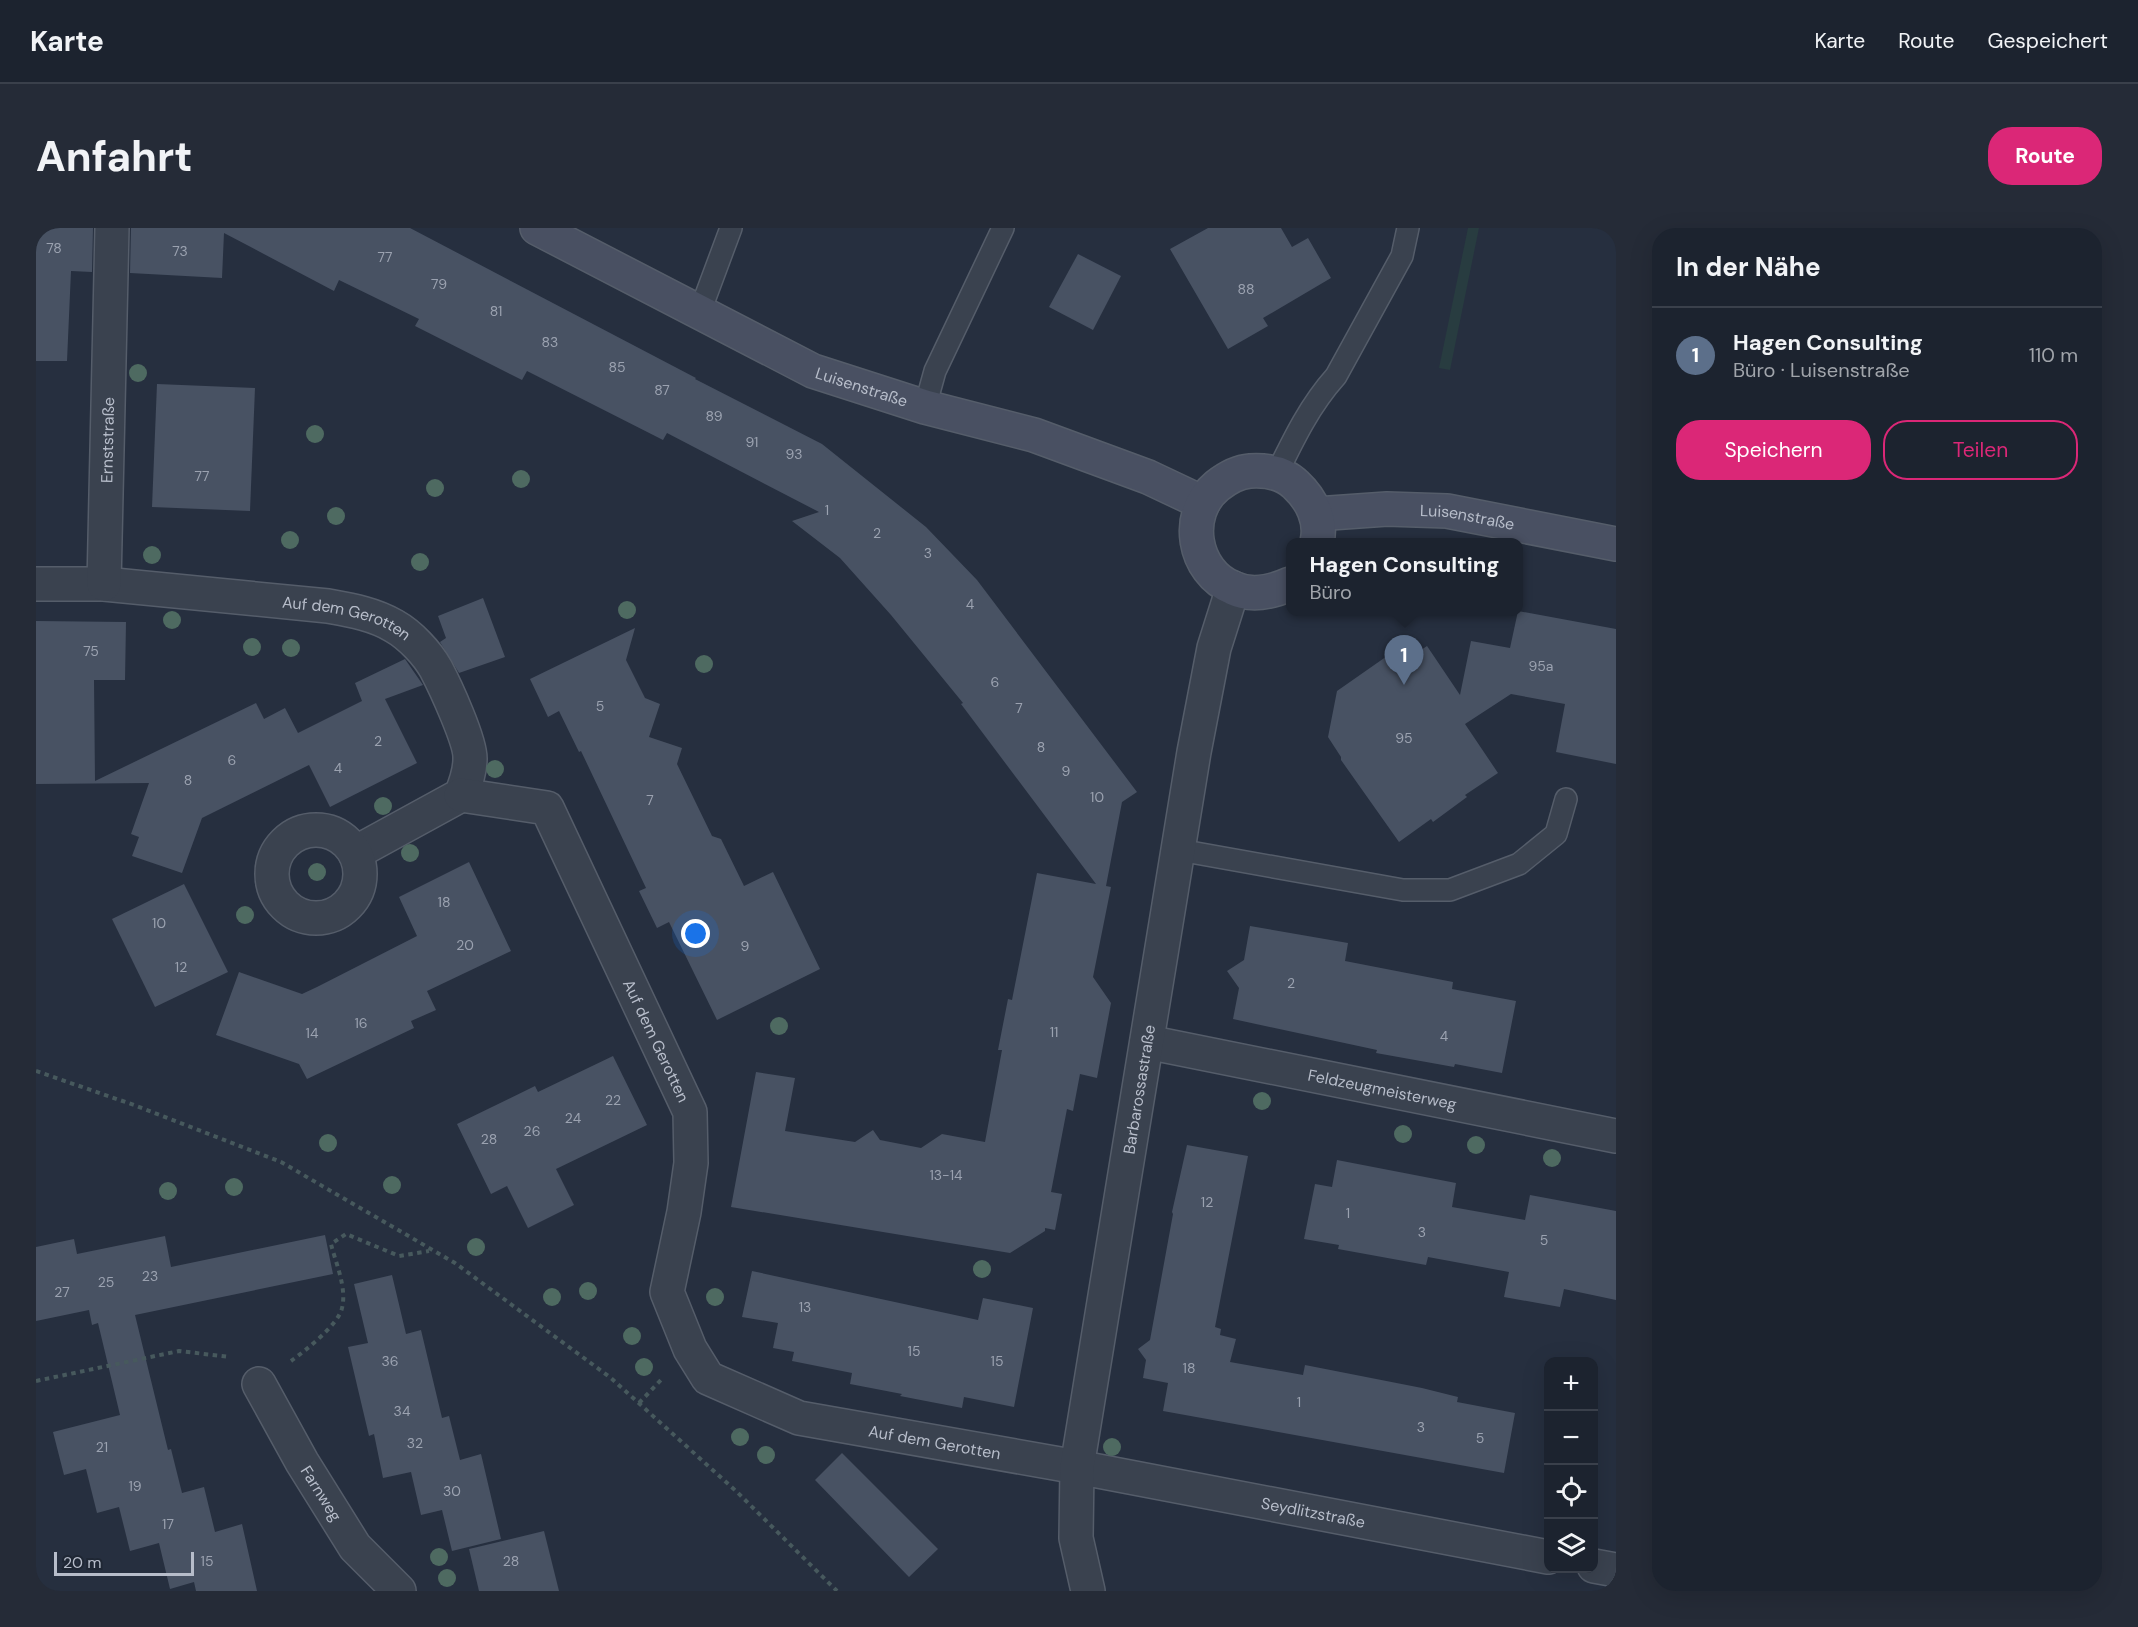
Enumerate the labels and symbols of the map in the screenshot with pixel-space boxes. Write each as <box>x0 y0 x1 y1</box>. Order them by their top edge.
house number: 78 <box>46 239 62 257</box>
house number: 73 <box>172 242 188 260</box>
house number: 77 <box>378 248 392 266</box>
house number: 79 <box>431 275 447 293</box>
house number: 88 <box>1237 280 1255 298</box>
house number: 81 <box>490 302 502 320</box>
house number: 83 <box>542 333 558 351</box>
house number: 85 <box>608 358 626 376</box>
street label: Luisenstraße <box>813 362 910 412</box>
house number: 87 <box>654 381 670 399</box>
street label: Ernststraße <box>96 397 119 483</box>
house number: 89 <box>706 407 723 425</box>
house number: 91 <box>746 433 758 451</box>
house number: 93 <box>786 445 802 463</box>
house number: 77 <box>195 467 209 485</box>
street label: Luisenstraße <box>1420 500 1516 535</box>
house number: 1 <box>825 501 829 519</box>
house number: 2 <box>873 524 881 542</box>
house number: 3 <box>924 544 932 562</box>
street label: Auf dem Gerotten <box>281 592 415 645</box>
house number: 4 <box>966 595 975 613</box>
pin: 1 <box>1384 636 1424 685</box>
house number: 75 <box>83 642 99 660</box>
house number: 95a <box>1529 657 1553 675</box>
house number: 6 <box>991 673 999 691</box>
house number: 5 <box>596 697 604 715</box>
house number: 7 <box>1015 699 1023 717</box>
house number: 95 <box>1395 729 1413 747</box>
house number: 2 <box>374 732 382 750</box>
house number: 8 <box>1037 738 1045 756</box>
house number: 6 <box>228 751 236 769</box>
house number: 4 <box>334 759 343 777</box>
house number: 9 <box>1062 762 1071 780</box>
house number: 8 <box>184 771 192 789</box>
house number: 10 <box>1090 788 1104 806</box>
house number: 7 <box>646 791 654 809</box>
house number: 18 <box>438 893 450 911</box>
house number: 10 <box>152 914 166 932</box>
your location <box>681 919 710 948</box>
house number: 20 <box>456 936 474 954</box>
house number: 9 <box>741 937 750 955</box>
house number: 12 <box>175 958 187 976</box>
house number: 2 <box>1287 974 1295 992</box>
street label: Auf dem Gerotten <box>618 976 694 1106</box>
house number: 16 <box>354 1014 368 1032</box>
house number: 11 <box>1050 1023 1058 1041</box>
street label: Barbarossastraße <box>1118 1023 1160 1156</box>
house number: 14 <box>306 1024 319 1042</box>
house number: 4 <box>1440 1027 1449 1045</box>
street label: Feldzeugmeisterweg <box>1306 1064 1459 1115</box>
house number: 22 <box>605 1091 621 1109</box>
house number: 24 <box>565 1109 582 1127</box>
house number: 26 <box>524 1122 540 1140</box>
house number: 28 <box>481 1130 497 1148</box>
house number: 13-14 <box>929 1166 963 1184</box>
house number: 12 <box>1201 1193 1213 1211</box>
house number: 1 <box>1346 1204 1350 1222</box>
house number: 3 <box>1418 1223 1426 1241</box>
house number: 5 <box>1540 1231 1548 1249</box>
house number: 23 <box>142 1267 158 1285</box>
house number: 25 <box>98 1273 114 1291</box>
house number: 27 <box>54 1283 70 1301</box>
house number: 13 <box>799 1298 811 1316</box>
house number: 15 <box>908 1342 920 1360</box>
house number: 36 <box>381 1352 399 1370</box>
house number: 15 <box>991 1352 1003 1370</box>
house number: 18 <box>1183 1359 1195 1377</box>
house number: 1 <box>1297 1393 1301 1411</box>
house number: 34 <box>394 1402 411 1420</box>
house number: 3 <box>1417 1418 1425 1436</box>
street label: Auf dem Gerotten <box>867 1420 1002 1464</box>
house number: 5 <box>1476 1429 1484 1447</box>
house number: 32 <box>407 1434 423 1452</box>
house number: 21 <box>96 1438 108 1456</box>
street label: Farnweg <box>296 1462 346 1525</box>
house number: 19 <box>128 1477 142 1495</box>
house number: 30 <box>443 1482 461 1500</box>
street label: Seydlitzstraße <box>1259 1492 1367 1533</box>
house number: 17 <box>162 1515 174 1533</box>
scale bar <box>54 1549 194 1576</box>
house number: 15 <box>201 1552 213 1570</box>
house number: 28 <box>503 1552 519 1570</box>

